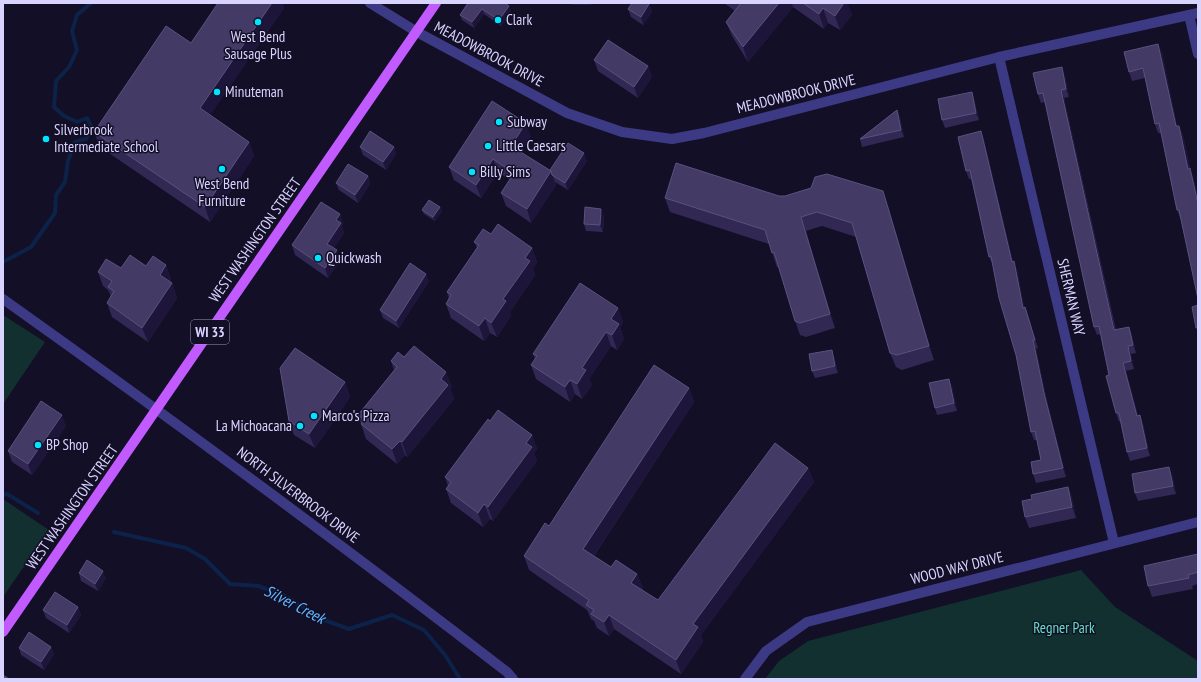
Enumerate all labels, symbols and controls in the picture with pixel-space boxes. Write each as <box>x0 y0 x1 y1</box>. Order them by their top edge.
place label: Clark <box>506 10 532 29</box>
marker: Clark <box>493 15 503 25</box>
marker: West Bend Sausage Plus <box>253 17 263 27</box>
street label: MEADOWBROOK DRIVE <box>431 17 547 90</box>
place label: West Bend Sausage Plus <box>224 27 292 63</box>
street label: MEADOWBROOK DRIVE <box>735 70 857 117</box>
place label: Minuteman <box>225 82 283 101</box>
marker: Minuteman <box>212 87 222 97</box>
place label: Subway <box>507 112 547 131</box>
marker: Subway <box>494 117 504 127</box>
place label: Silverbrook Intermediate School <box>54 120 159 156</box>
marker: Silverbrook Intermediate School <box>41 134 51 144</box>
place label: Little Caesars <box>496 136 566 155</box>
marker: Little Caesars <box>483 141 493 151</box>
place label: Billy Sims <box>480 162 530 181</box>
marker: West Bend Furniture <box>217 164 227 174</box>
marker: Billy Sims <box>467 167 477 177</box>
street label: WEST WASHINGTON STREET <box>204 173 305 306</box>
place label: West Bend Furniture <box>195 174 249 210</box>
place label: Quickwash <box>326 248 382 267</box>
marker: Quickwash <box>313 253 323 263</box>
street label: SHERMAN WAY <box>1053 256 1090 337</box>
road number: WI 33 <box>191 320 229 344</box>
place label: Marco's Pizza <box>322 406 390 425</box>
marker: Marco's Pizza <box>309 411 319 421</box>
place label: La Michoacana <box>216 416 292 435</box>
marker: La Michoacana <box>295 421 305 431</box>
place label: BP Shop <box>46 435 89 454</box>
street label: WEST WASHINGTON STREET <box>21 440 122 573</box>
marker: BP Shop <box>33 440 43 450</box>
street label: NORTH SILVERBROOK DRIVE <box>233 442 363 547</box>
street label: WOOD WAY DRIVE <box>909 547 1005 588</box>
water label: Silver Creek <box>261 580 330 629</box>
park label: Regner Park <box>1033 618 1095 637</box>

